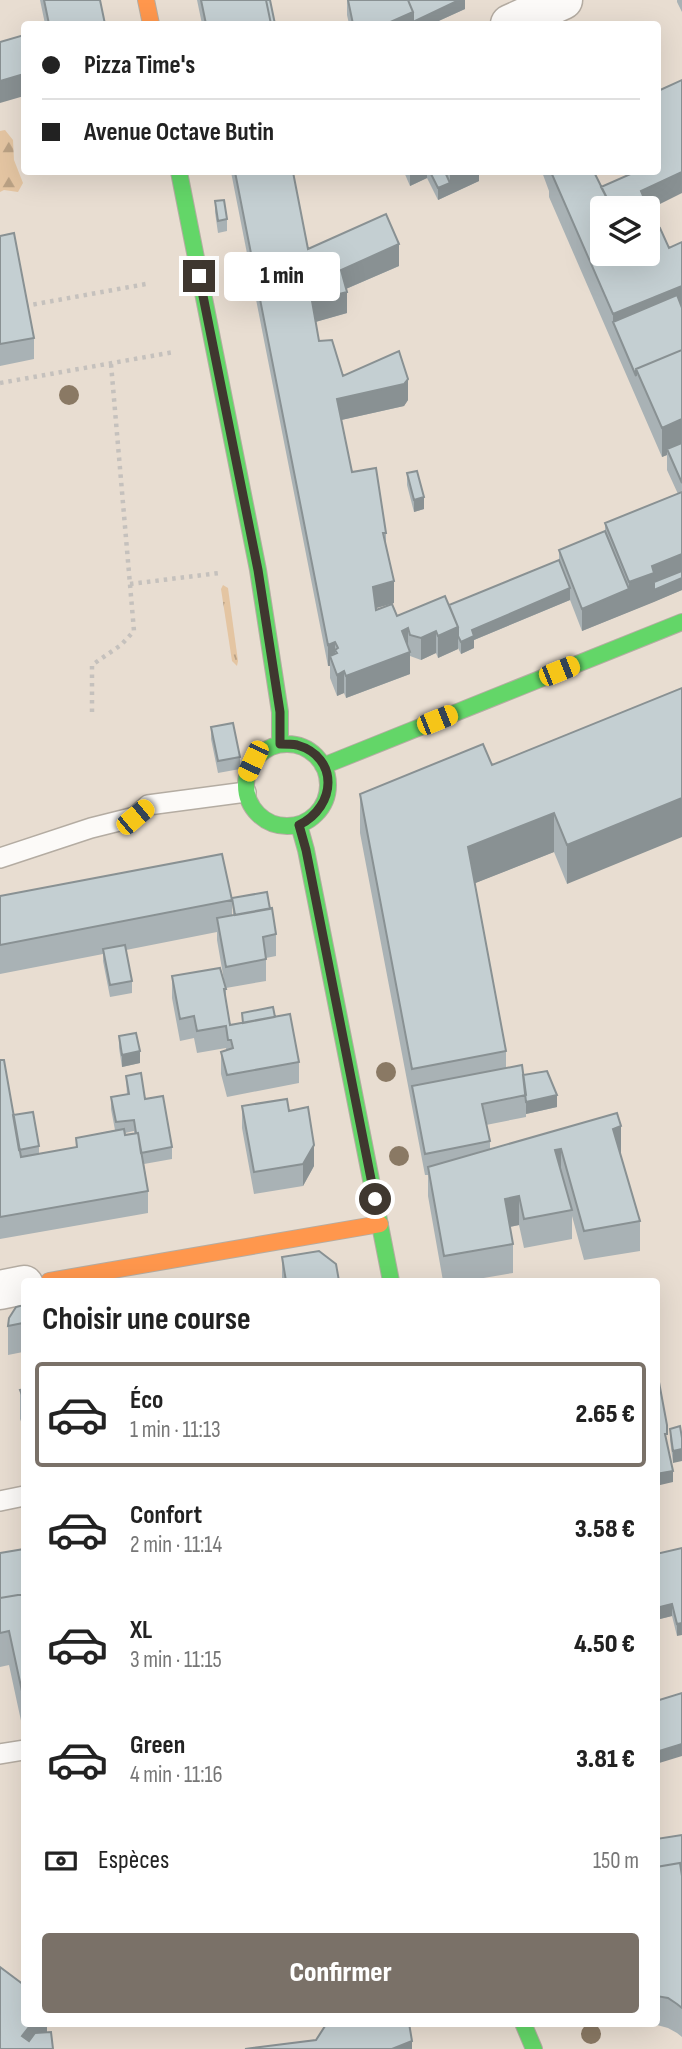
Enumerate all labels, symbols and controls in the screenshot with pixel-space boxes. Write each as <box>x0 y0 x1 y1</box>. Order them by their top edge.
text: Pizza Time's <box>84 50 195 81</box>
text: Avenue Octave Butin <box>84 117 274 148</box>
map controls <box>590 196 660 266</box>
button: layers <box>590 196 660 266</box>
callout: 1 min <box>224 252 339 300</box>
route end <box>183 260 215 292</box>
text: 1 min <box>260 262 304 290</box>
car <box>536 653 583 689</box>
car <box>414 702 461 738</box>
car <box>235 738 272 784</box>
car <box>113 795 158 839</box>
route start <box>359 1183 391 1215</box>
text: Choisir une course <box>42 1300 251 1339</box>
icon: car <box>46 1383 109 1446</box>
text: Éco <box>130 1385 163 1416</box>
text: 2.65 € <box>576 1399 635 1430</box>
text: 1 min · 11:13 <box>130 1416 221 1444</box>
icon: car <box>46 1498 109 1561</box>
text: Confort <box>130 1500 202 1531</box>
text: 3.58 € <box>575 1514 635 1545</box>
text: 2 min · 11:14 <box>130 1531 222 1559</box>
icon: car <box>46 1613 109 1676</box>
text: XL <box>130 1615 152 1646</box>
text: 4.50 € <box>574 1629 635 1660</box>
text: 3 min · 11:15 <box>130 1646 222 1674</box>
icon: car <box>46 1728 109 1791</box>
text: Green <box>130 1730 185 1761</box>
text: 3.81 € <box>576 1744 635 1775</box>
text: 4 min · 11:16 <box>130 1761 223 1789</box>
icon: cash <box>42 1842 80 1880</box>
text: Espèces <box>98 1845 169 1876</box>
text: 150 m <box>593 1847 639 1875</box>
button: Confirmer <box>42 1933 639 2013</box>

